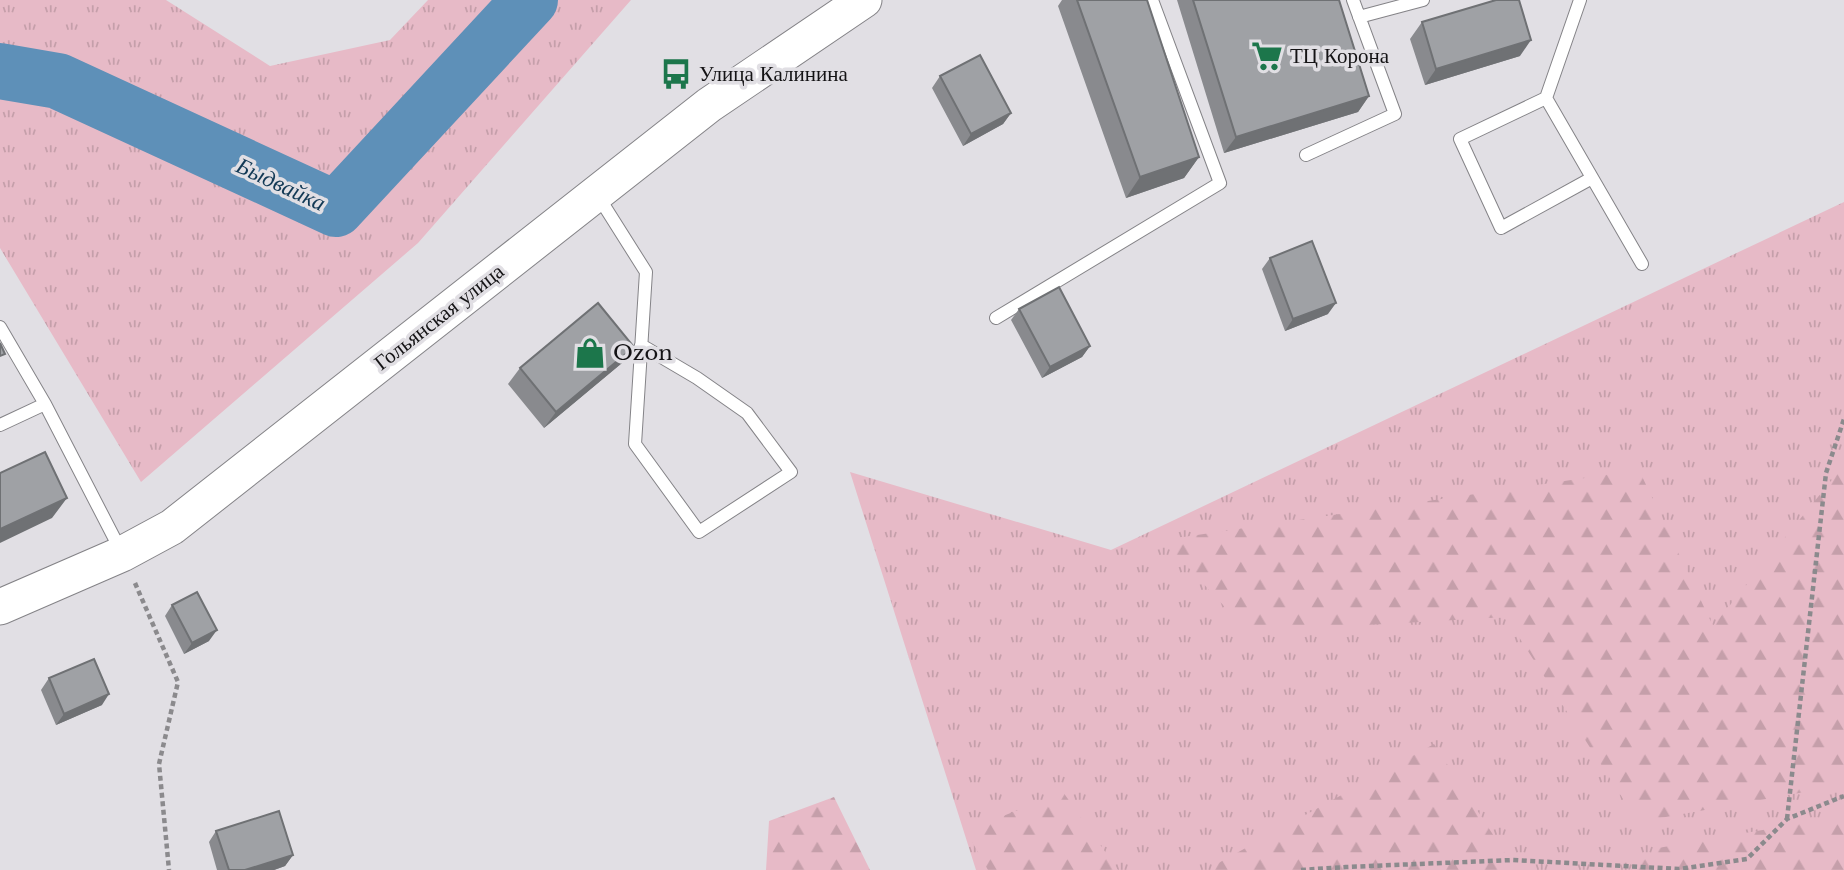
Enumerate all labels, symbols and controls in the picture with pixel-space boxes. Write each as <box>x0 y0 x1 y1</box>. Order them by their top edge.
supermarket icon: ТЦ Корона <box>1250 39 1284 73</box>
place label: ТЦ Корона <box>1290 43 1390 69</box>
bus stop icon: Улица Калинина <box>659 57 693 91</box>
place label: Улица Калинина <box>699 61 848 87</box>
water label: Быдвайка <box>231 151 330 217</box>
street label: Гольянская улица <box>369 258 510 376</box>
shop icon: Ozon <box>573 336 607 370</box>
place label: Ozon <box>613 340 673 366</box>

